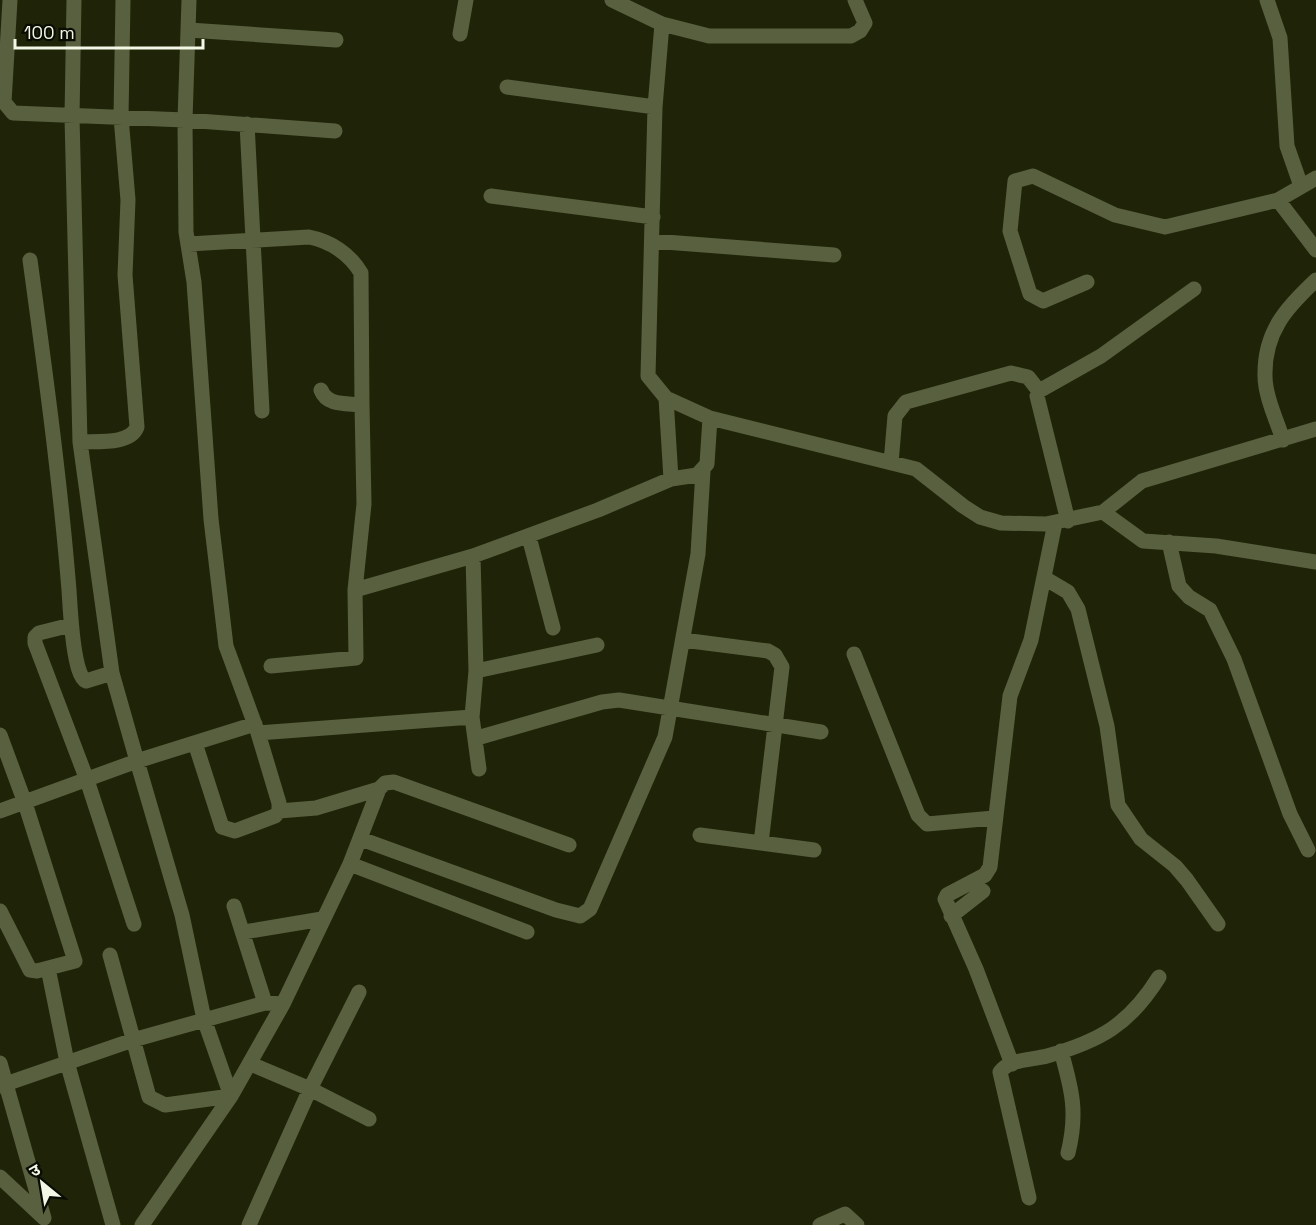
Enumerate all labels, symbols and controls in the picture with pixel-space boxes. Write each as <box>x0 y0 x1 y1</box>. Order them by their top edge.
scale bar <box>15 12 202 50</box>
text: 100 m <box>24 21 75 44</box>
north arrow <box>12 1153 72 1213</box>
text: उ <box>25 1159 45 1182</box>

